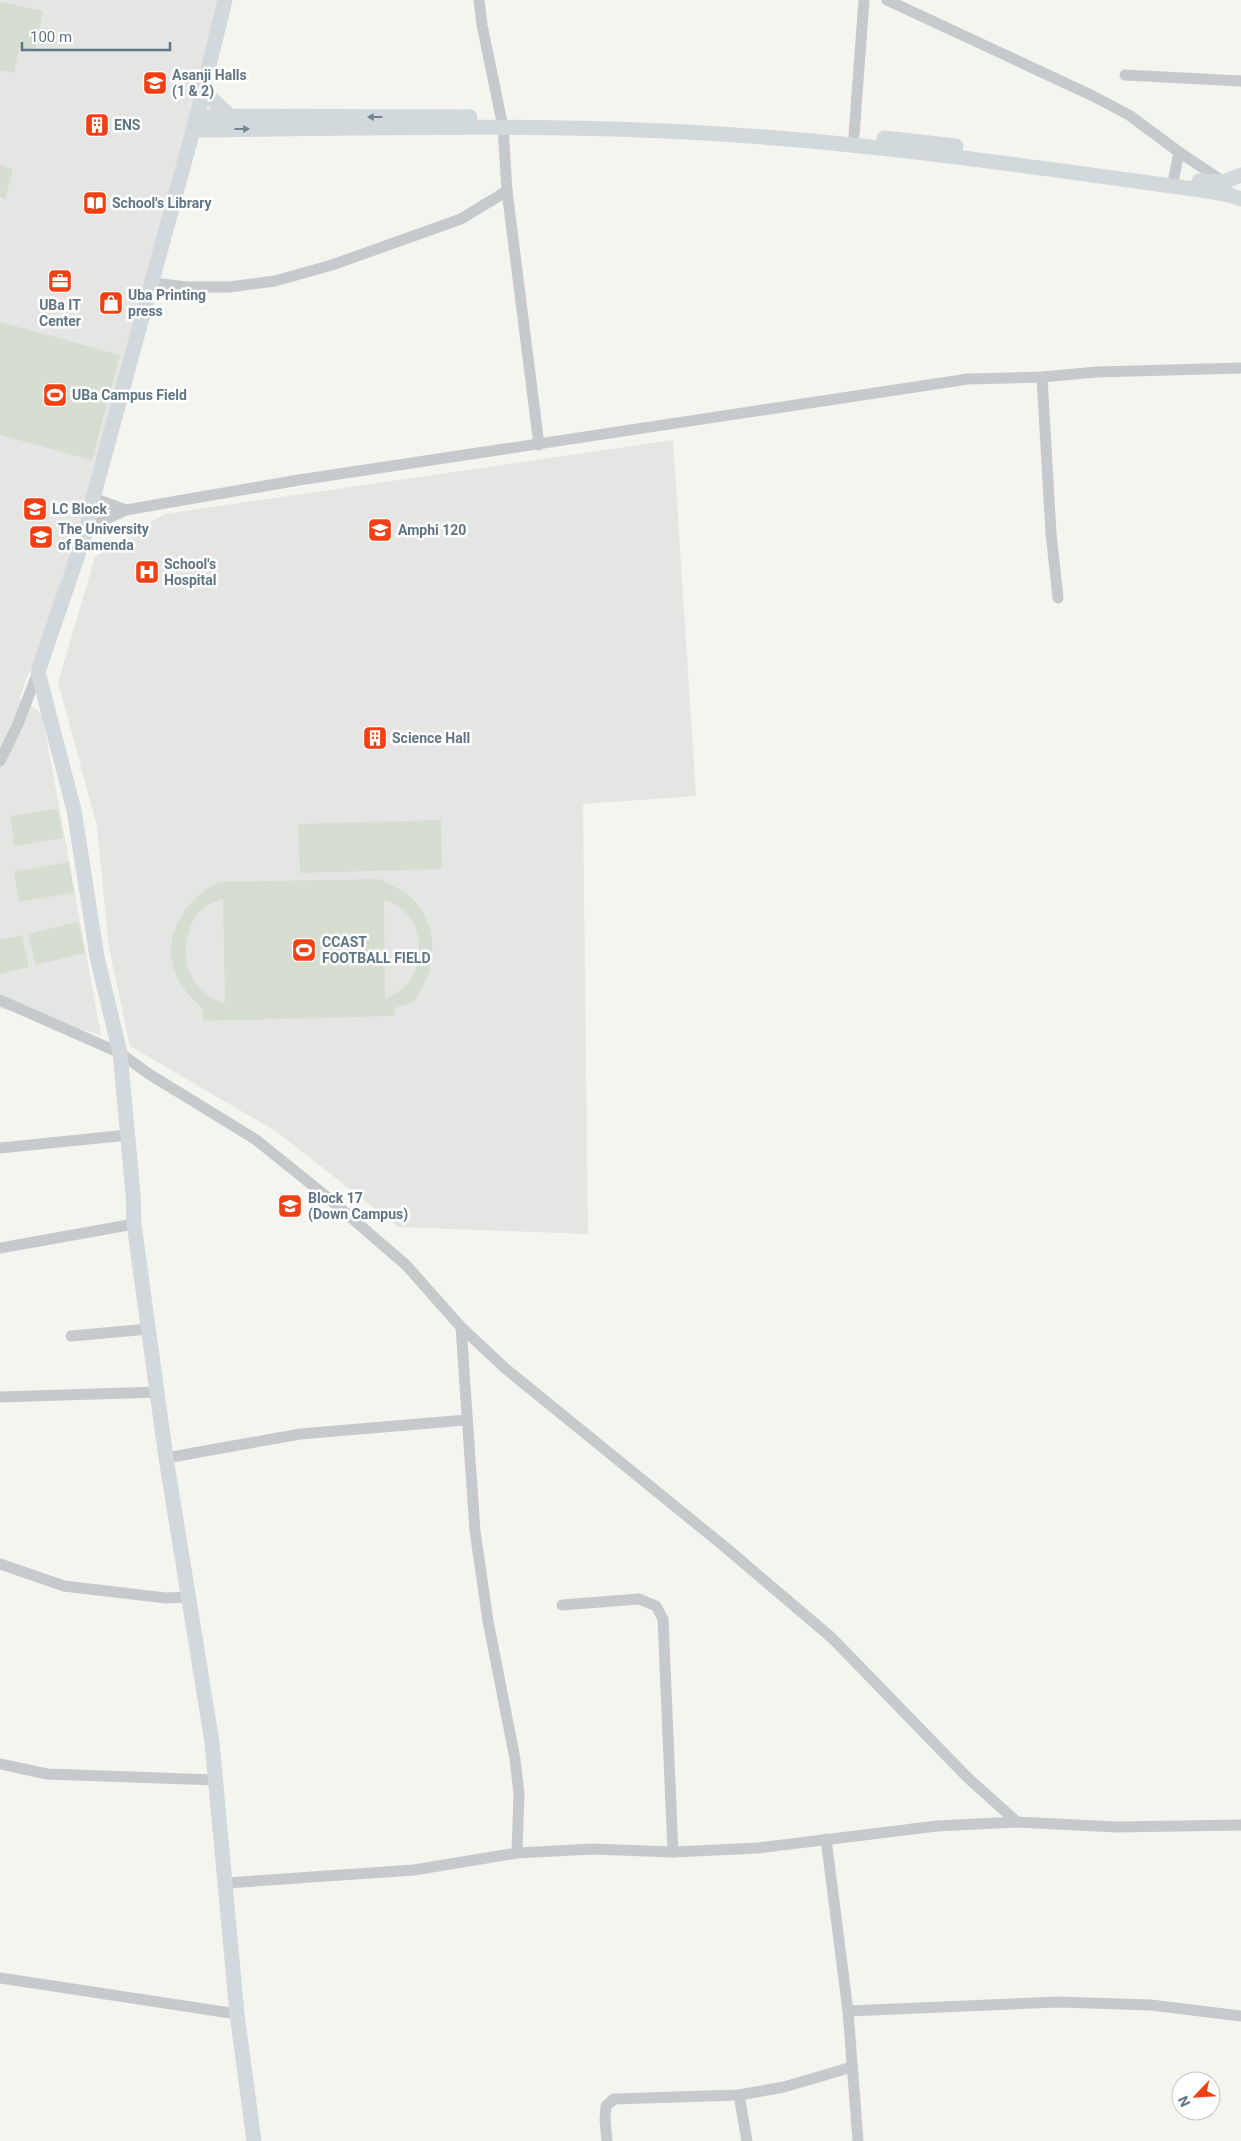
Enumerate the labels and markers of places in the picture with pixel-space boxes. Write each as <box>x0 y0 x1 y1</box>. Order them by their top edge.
place label: Asanji Halls (1 & 2) <box>172 67 247 100</box>
school or university icon: Asanji Halls (1 & 2) <box>142 70 168 96</box>
building icon: ENS <box>84 112 110 138</box>
place label: ENS <box>114 117 141 133</box>
library icon: School's Library <box>82 190 108 216</box>
place label: School's Library <box>112 195 212 211</box>
office icon: UBa IT Center <box>47 268 73 294</box>
place label: Uba Printing press <box>128 287 206 319</box>
shop icon: Uba Printing press <box>98 290 124 316</box>
place label: UBa IT Center <box>39 297 81 329</box>
sports icon: UBa Campus Field <box>42 382 68 408</box>
place label: UBa Campus Field <box>72 387 187 403</box>
school or university icon: LC Block <box>22 496 48 522</box>
place label: LC Block <box>52 501 108 517</box>
school or university icon: Amphi 120 <box>367 517 393 543</box>
place label: The University of Bamenda <box>58 521 150 553</box>
place label: Amphi 120 <box>398 522 466 538</box>
school or university icon: The University of Bamenda <box>28 524 54 550</box>
place label: School's Hospital <box>164 556 217 588</box>
hospital icon: School's Hospital <box>134 559 160 585</box>
building icon: Science Hall <box>362 725 388 751</box>
place label: Science Hall <box>392 730 470 746</box>
place label: CCAST FOOTBALL FIELD <box>322 934 431 966</box>
sports icon: CCAST FOOTBALL FIELD <box>291 937 317 963</box>
place label: Block 17 (Down Campus) <box>308 1190 408 1223</box>
school or university icon: Block 17 (Down Campus) <box>277 1193 303 1219</box>

